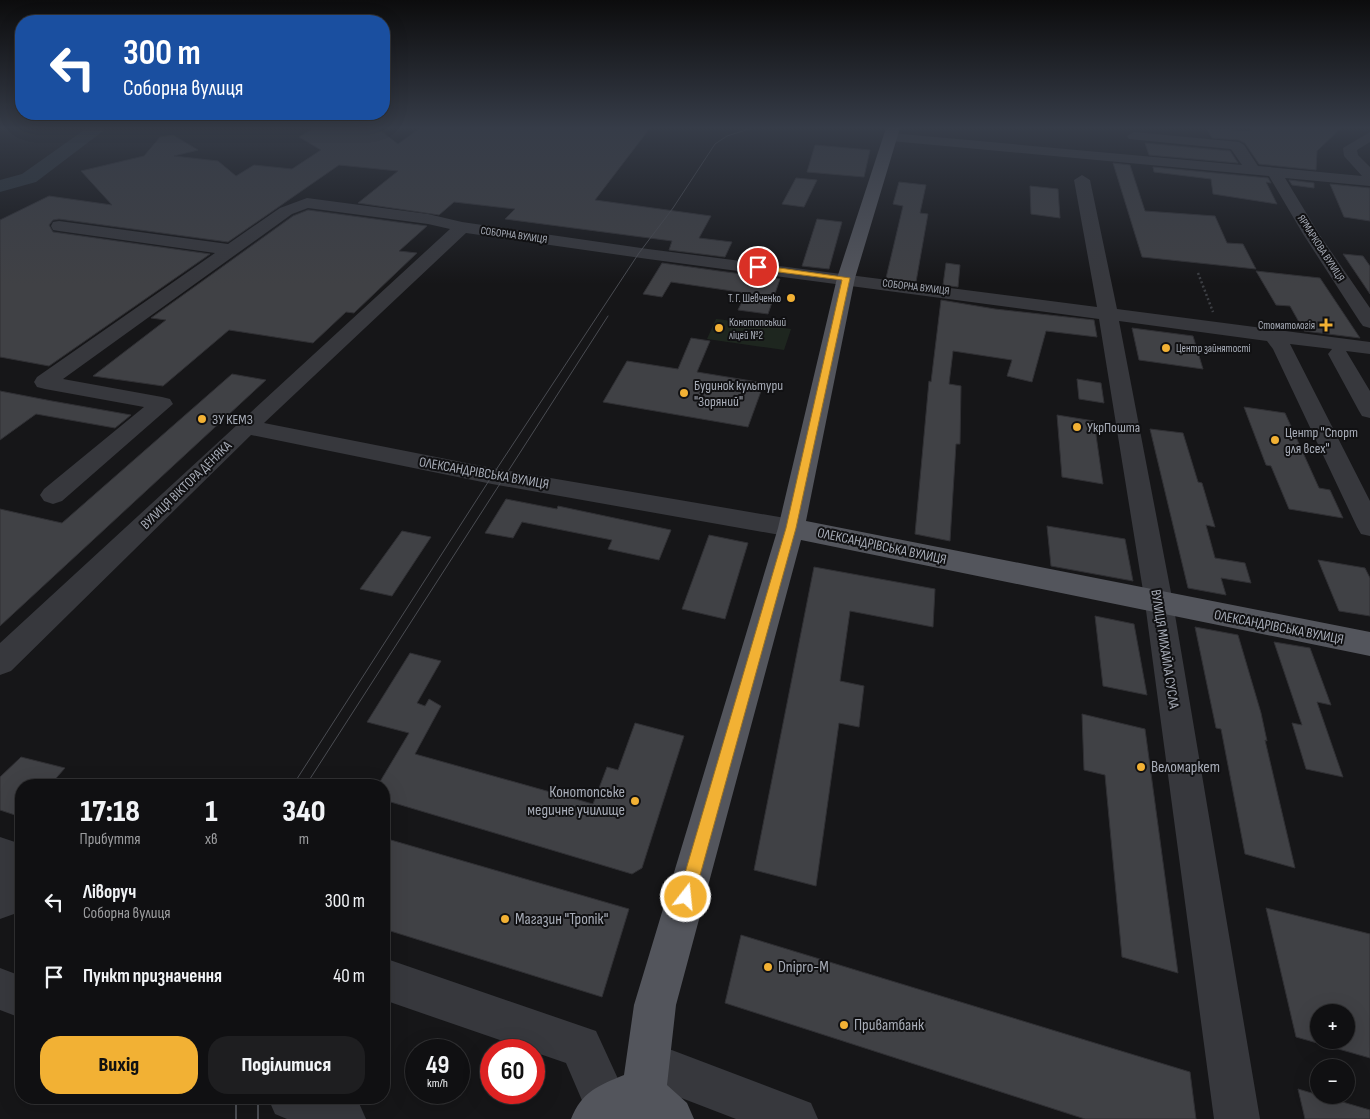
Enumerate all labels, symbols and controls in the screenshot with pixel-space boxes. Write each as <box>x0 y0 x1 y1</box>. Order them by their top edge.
text: 300 m <box>123 32 201 75</box>
icon: left <box>40 35 105 100</box>
text: Соборна вулиця <box>123 75 243 102</box>
street label: ЯРМАРКОВА ВУЛИЦЯ <box>1295 212 1347 284</box>
street label: СОБОРНА ВУЛИЦЯ <box>480 224 548 246</box>
pin <box>737 246 779 288</box>
icon: arrive <box>744 253 772 281</box>
street label: СОБОРНА ВУЛИЦЯ <box>882 276 950 298</box>
place label: Т. Г. Шевченко <box>728 292 781 305</box>
marker: Т. Г. Шевченко <box>785 292 797 304</box>
place label: Конотопський ліцей №2 <box>729 316 786 342</box>
marker: Стоматологія <box>1319 318 1333 332</box>
place label: Стоматологія <box>1258 319 1315 332</box>
marker: Конотопський ліцей №2 <box>713 322 725 334</box>
marker: Центр зайнятості <box>1160 342 1172 354</box>
place label: Центр зайнятості <box>1176 342 1251 355</box>
place label: Будинок культури "Зоряний" <box>694 377 783 410</box>
marker: Будинок культури "Зоряний" <box>678 387 690 399</box>
place label: ЗУ КЕМЗ <box>212 411 253 428</box>
marker: ЗУ КЕМЗ <box>196 413 208 425</box>
place label: УкрПошта <box>1087 419 1140 436</box>
marker: УкрПошта <box>1071 421 1083 433</box>
place label: Центр "Спорт для всех" <box>1285 424 1358 457</box>
marker: Центр "Спорт для всех" <box>1269 434 1281 446</box>
street label: ВУЛИЦЯ ВІКТОРА ДЕНЯКА <box>137 436 236 533</box>
street label: ОЛЕКСАНДРІВСЬКА ВУЛИЦЯ <box>418 453 550 493</box>
street label: ОЛЕКСАНДРІВСЬКА ВУЛИЦЯ <box>816 524 948 568</box>
street label: ВУЛИЦЯ МИХАЙЛА СУСЛА <box>1147 588 1183 711</box>
street label: ОЛЕКСАНДРІВСЬКА ВУЛИЦЯ <box>1213 606 1345 648</box>
place label: Веломаркет <box>1151 758 1220 777</box>
marker: Веломаркет <box>1135 761 1147 773</box>
place label: Конотопське медичне училище <box>527 783 625 820</box>
text: 17:18 <box>80 794 140 830</box>
text: 1 <box>205 794 218 830</box>
text: 340 <box>282 794 325 830</box>
marker: Конотопське медичне училище <box>629 795 641 807</box>
text: Прибуття <box>80 830 141 849</box>
text: хв <box>205 830 218 849</box>
text: m <box>299 830 309 849</box>
position arrow <box>659 870 711 922</box>
text: Ліворуч <box>83 881 136 904</box>
icon: left <box>40 888 68 916</box>
text: 300 m <box>325 890 365 913</box>
text: Соборна вулиця <box>83 904 171 923</box>
place label: Магазин "Тропік" <box>515 910 608 929</box>
marker: Магазин "Тропік" <box>499 913 511 925</box>
place label: Dnipro-M <box>778 958 829 977</box>
marker: Dnipro-M <box>762 961 774 973</box>
icon: arrive <box>40 963 68 991</box>
text: Пункт призначення <box>83 965 222 988</box>
text: 40 m <box>333 965 365 988</box>
map controls <box>1310 1004 1355 1104</box>
button: + <box>1310 1004 1355 1049</box>
place label: Приватбанк <box>854 1016 925 1035</box>
marker: Приватбанк <box>838 1019 850 1031</box>
button: Вихід <box>40 1036 198 1094</box>
button: Поділитися <box>208 1036 365 1094</box>
speed limit sign: 60 <box>480 1039 545 1104</box>
text: 49 <box>426 1050 449 1081</box>
button: − <box>1310 1059 1355 1104</box>
text: km/h <box>427 1076 448 1091</box>

